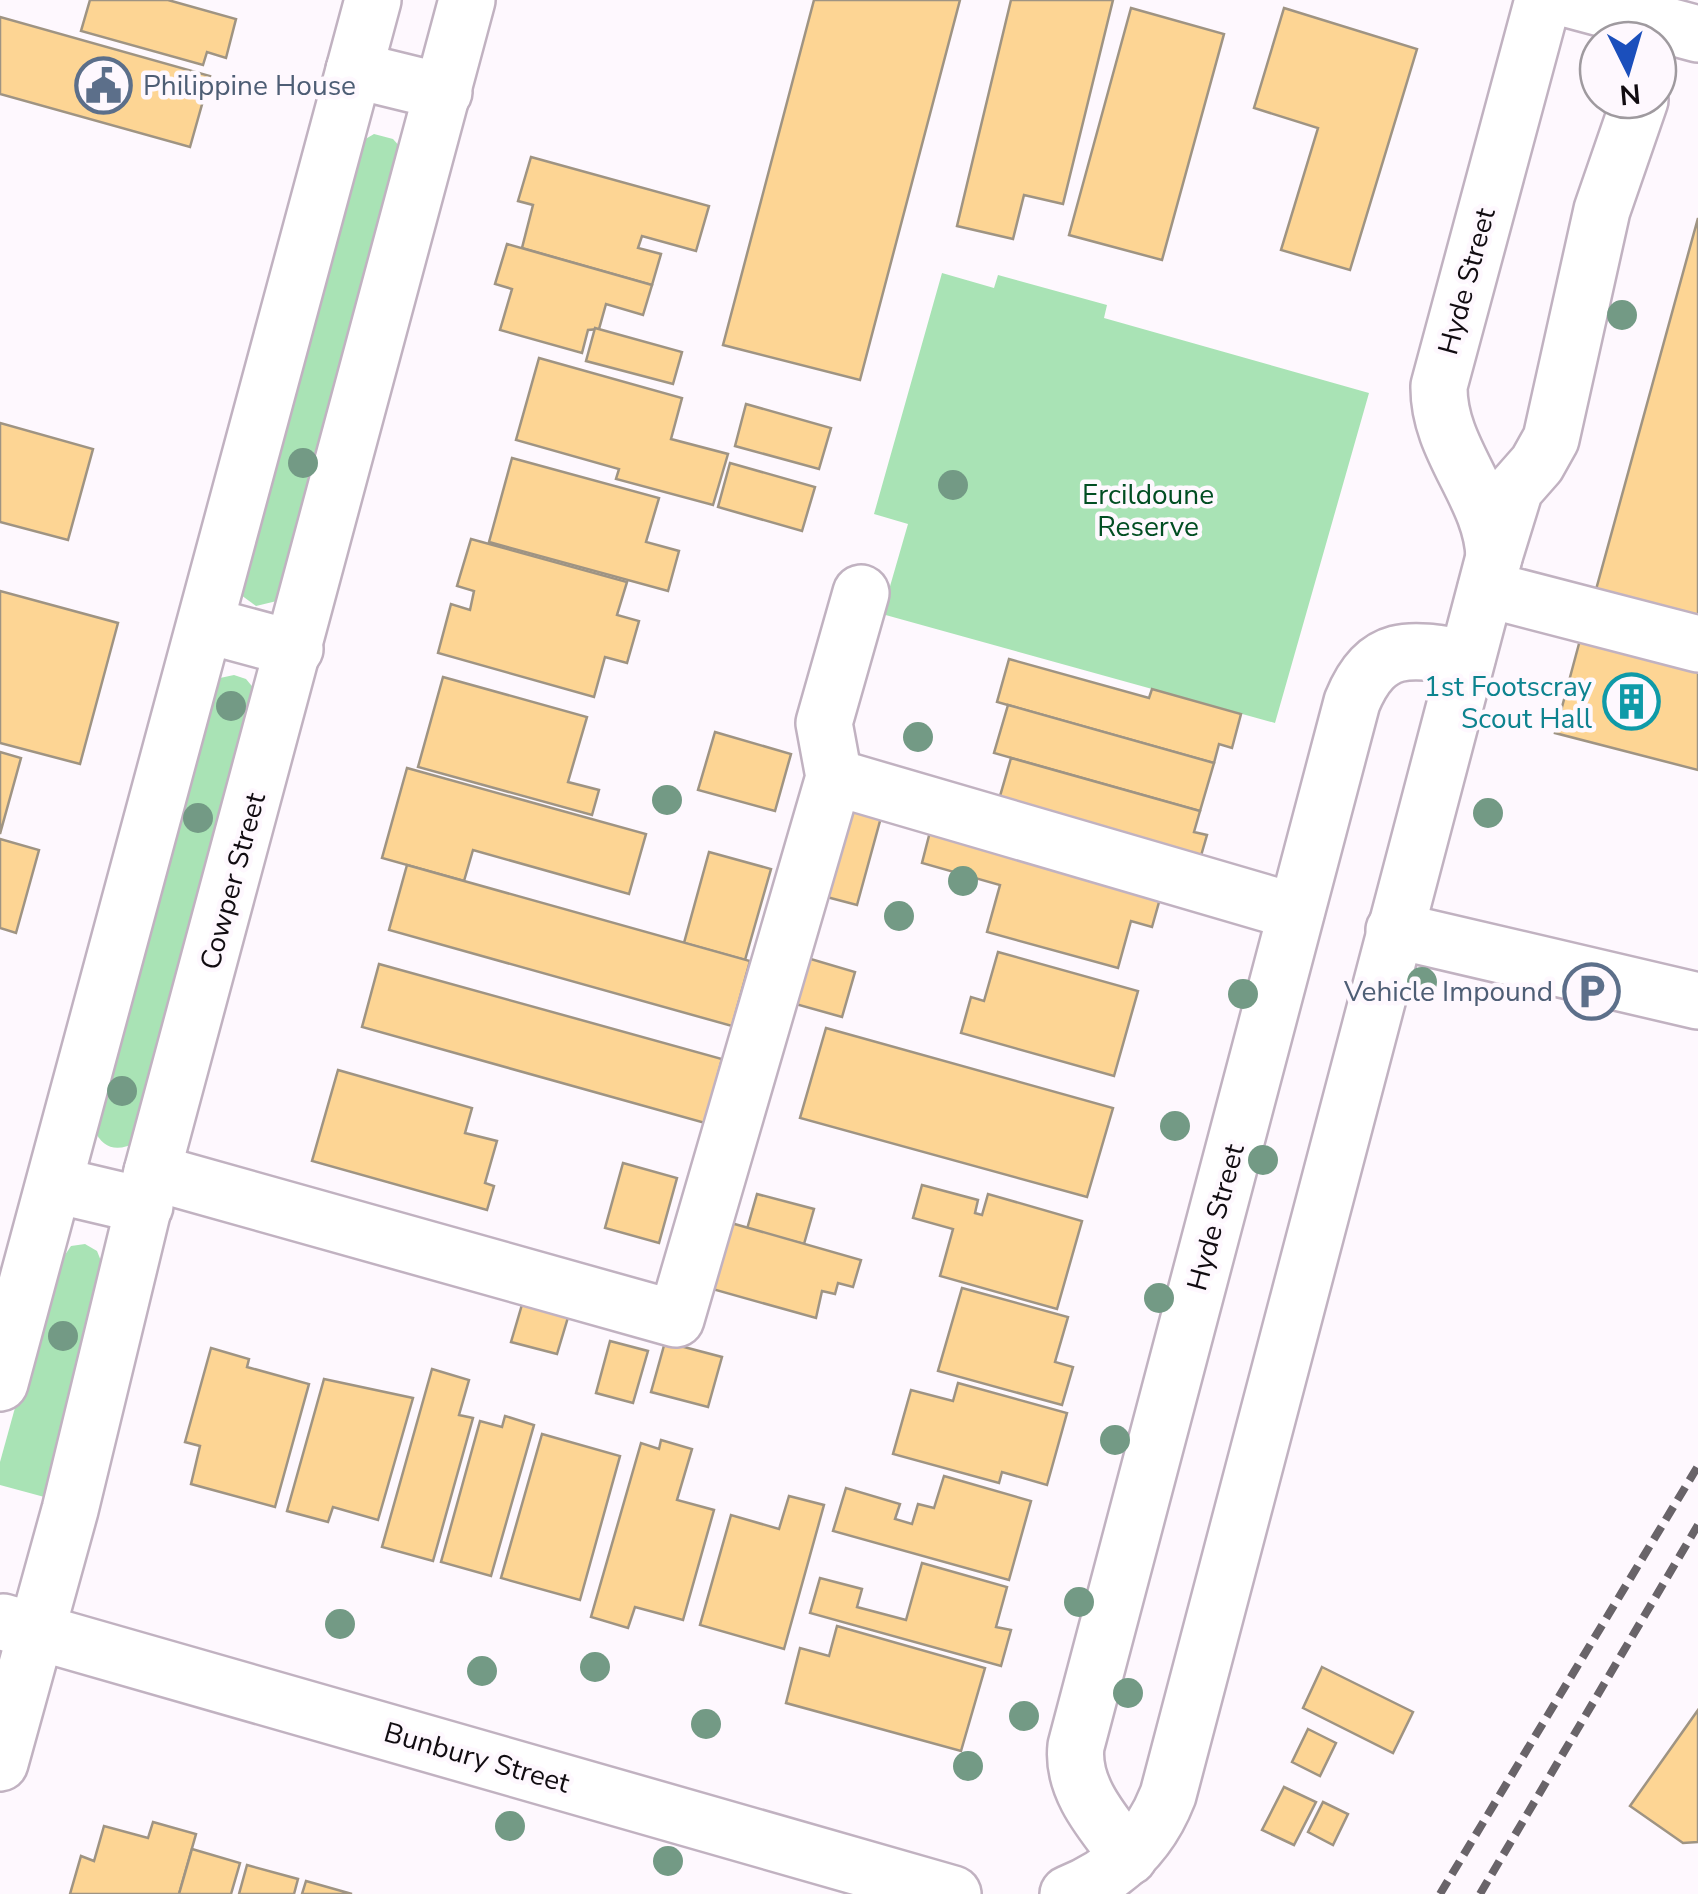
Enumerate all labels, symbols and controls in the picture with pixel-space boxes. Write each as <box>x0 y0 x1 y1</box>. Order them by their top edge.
north arrow <box>1578 20 1678 120</box>
public building icon: Philippine House <box>74 55 134 115</box>
place label: Philippine House <box>143 67 356 105</box>
text: N <box>1618 74 1642 114</box>
street label: Hyde Street <box>1429 204 1505 359</box>
park label: Ercildoune Reserve <box>1082 476 1214 546</box>
place label: 1st Footscray Scout Hall <box>1424 668 1593 738</box>
building icon: 1st Footscray Scout Hall <box>1601 672 1661 732</box>
street label: Cowper Street <box>191 788 275 974</box>
parking icon: Vehicle Impound <box>1562 961 1622 1021</box>
place label: Vehicle Impound <box>1343 973 1553 1011</box>
street label: Hyde Street <box>1178 1140 1254 1295</box>
street label: Bunbury Street <box>379 1713 574 1803</box>

